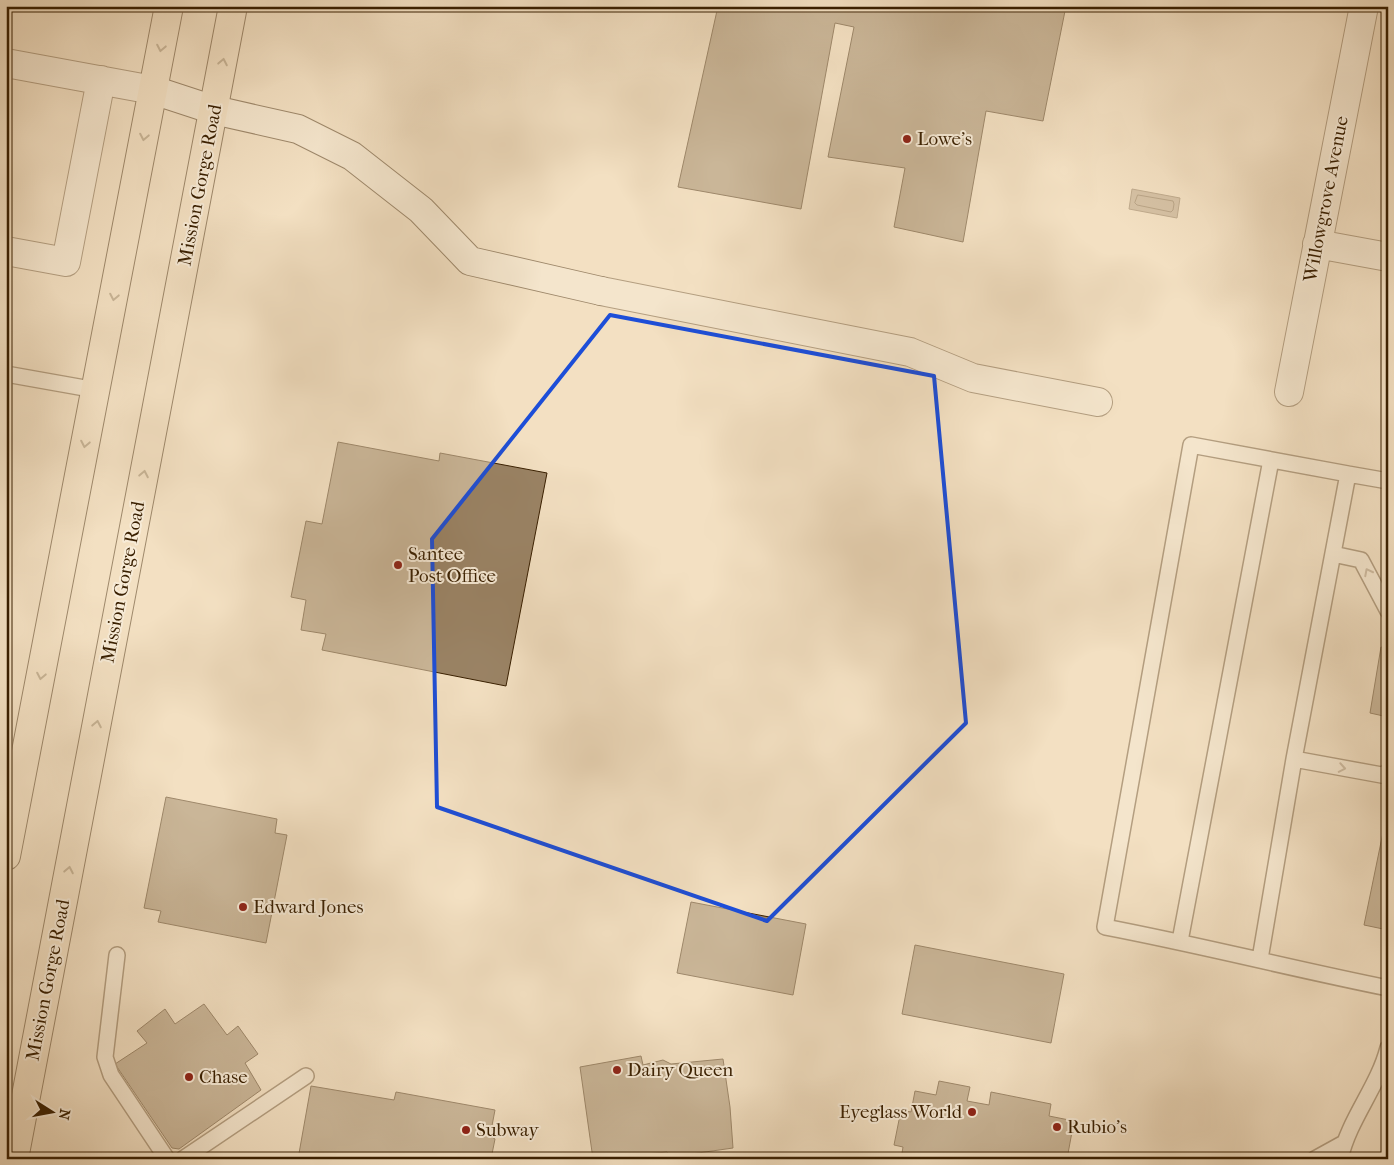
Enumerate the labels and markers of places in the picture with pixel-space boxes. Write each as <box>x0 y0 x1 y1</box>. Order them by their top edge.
place label: Lowe's <box>917 128 972 150</box>
marker: Lowe's <box>901 133 913 145</box>
place label: Santee Post Office <box>408 543 496 587</box>
marker: Santee Post Office <box>392 559 404 571</box>
place label: Edward Jones <box>253 896 363 918</box>
marker: Edward Jones <box>237 901 249 913</box>
place label: Dairy Queen <box>627 1059 733 1081</box>
marker: Dairy Queen <box>611 1064 623 1076</box>
place label: Chase <box>199 1066 248 1088</box>
marker: Chase <box>183 1071 195 1083</box>
place label: Eyeglass World <box>839 1101 963 1123</box>
marker: Eyeglass World <box>966 1106 978 1118</box>
place label: Rubio's <box>1067 1116 1127 1138</box>
place label: Subway <box>476 1119 539 1141</box>
marker: Rubio's <box>1051 1121 1063 1133</box>
marker: Subway <box>460 1124 472 1136</box>

